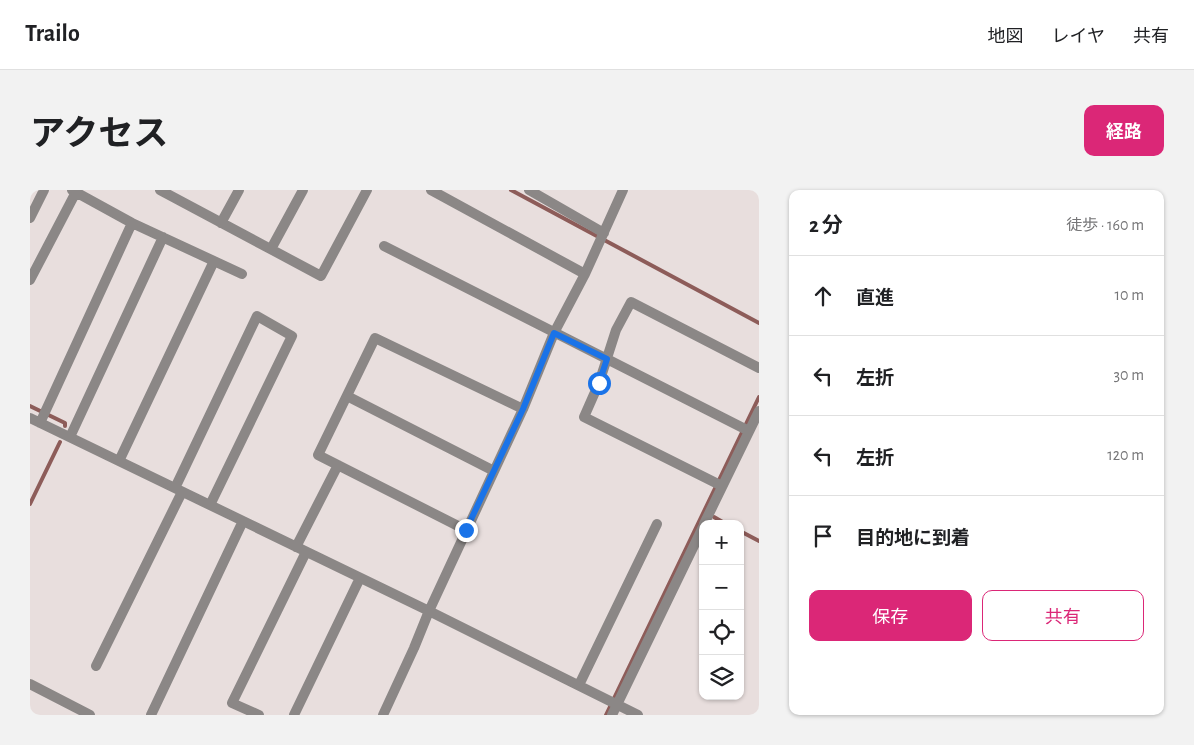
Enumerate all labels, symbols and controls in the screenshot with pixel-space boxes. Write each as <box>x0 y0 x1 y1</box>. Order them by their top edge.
text: Trailo <box>25 22 80 46</box>
text: 地図 <box>988 28 1024 46</box>
text: レイヤ <box>1052 28 1105 46</box>
text: 共有 <box>1133 28 1169 46</box>
button: 経路 <box>1084 105 1164 156</box>
text: アクセス <box>30 117 168 152</box>
text: 2 分 <box>809 215 843 236</box>
text: 徒歩 · 160 m <box>1066 217 1144 233</box>
icon: ahead <box>809 282 837 310</box>
text: 10 m <box>1115 287 1144 303</box>
text: 直進 <box>856 289 894 308</box>
icon: left <box>809 362 837 390</box>
text: 30 m <box>1114 367 1144 383</box>
text: 左折 <box>856 369 894 388</box>
route start <box>588 372 611 395</box>
icon: left <box>809 442 837 470</box>
text: 120 m <box>1107 447 1144 463</box>
text: 左折 <box>856 449 894 468</box>
route end <box>455 519 478 542</box>
map controls <box>699 520 744 700</box>
button: + <box>699 520 744 565</box>
icon: arrive <box>809 522 837 550</box>
text: 目的地に到着 <box>856 529 970 548</box>
button: − <box>699 565 744 610</box>
button: 保存 <box>809 590 972 641</box>
button: 共有 <box>982 590 1144 641</box>
button: locate <box>699 610 744 655</box>
button: layers <box>699 655 744 700</box>

